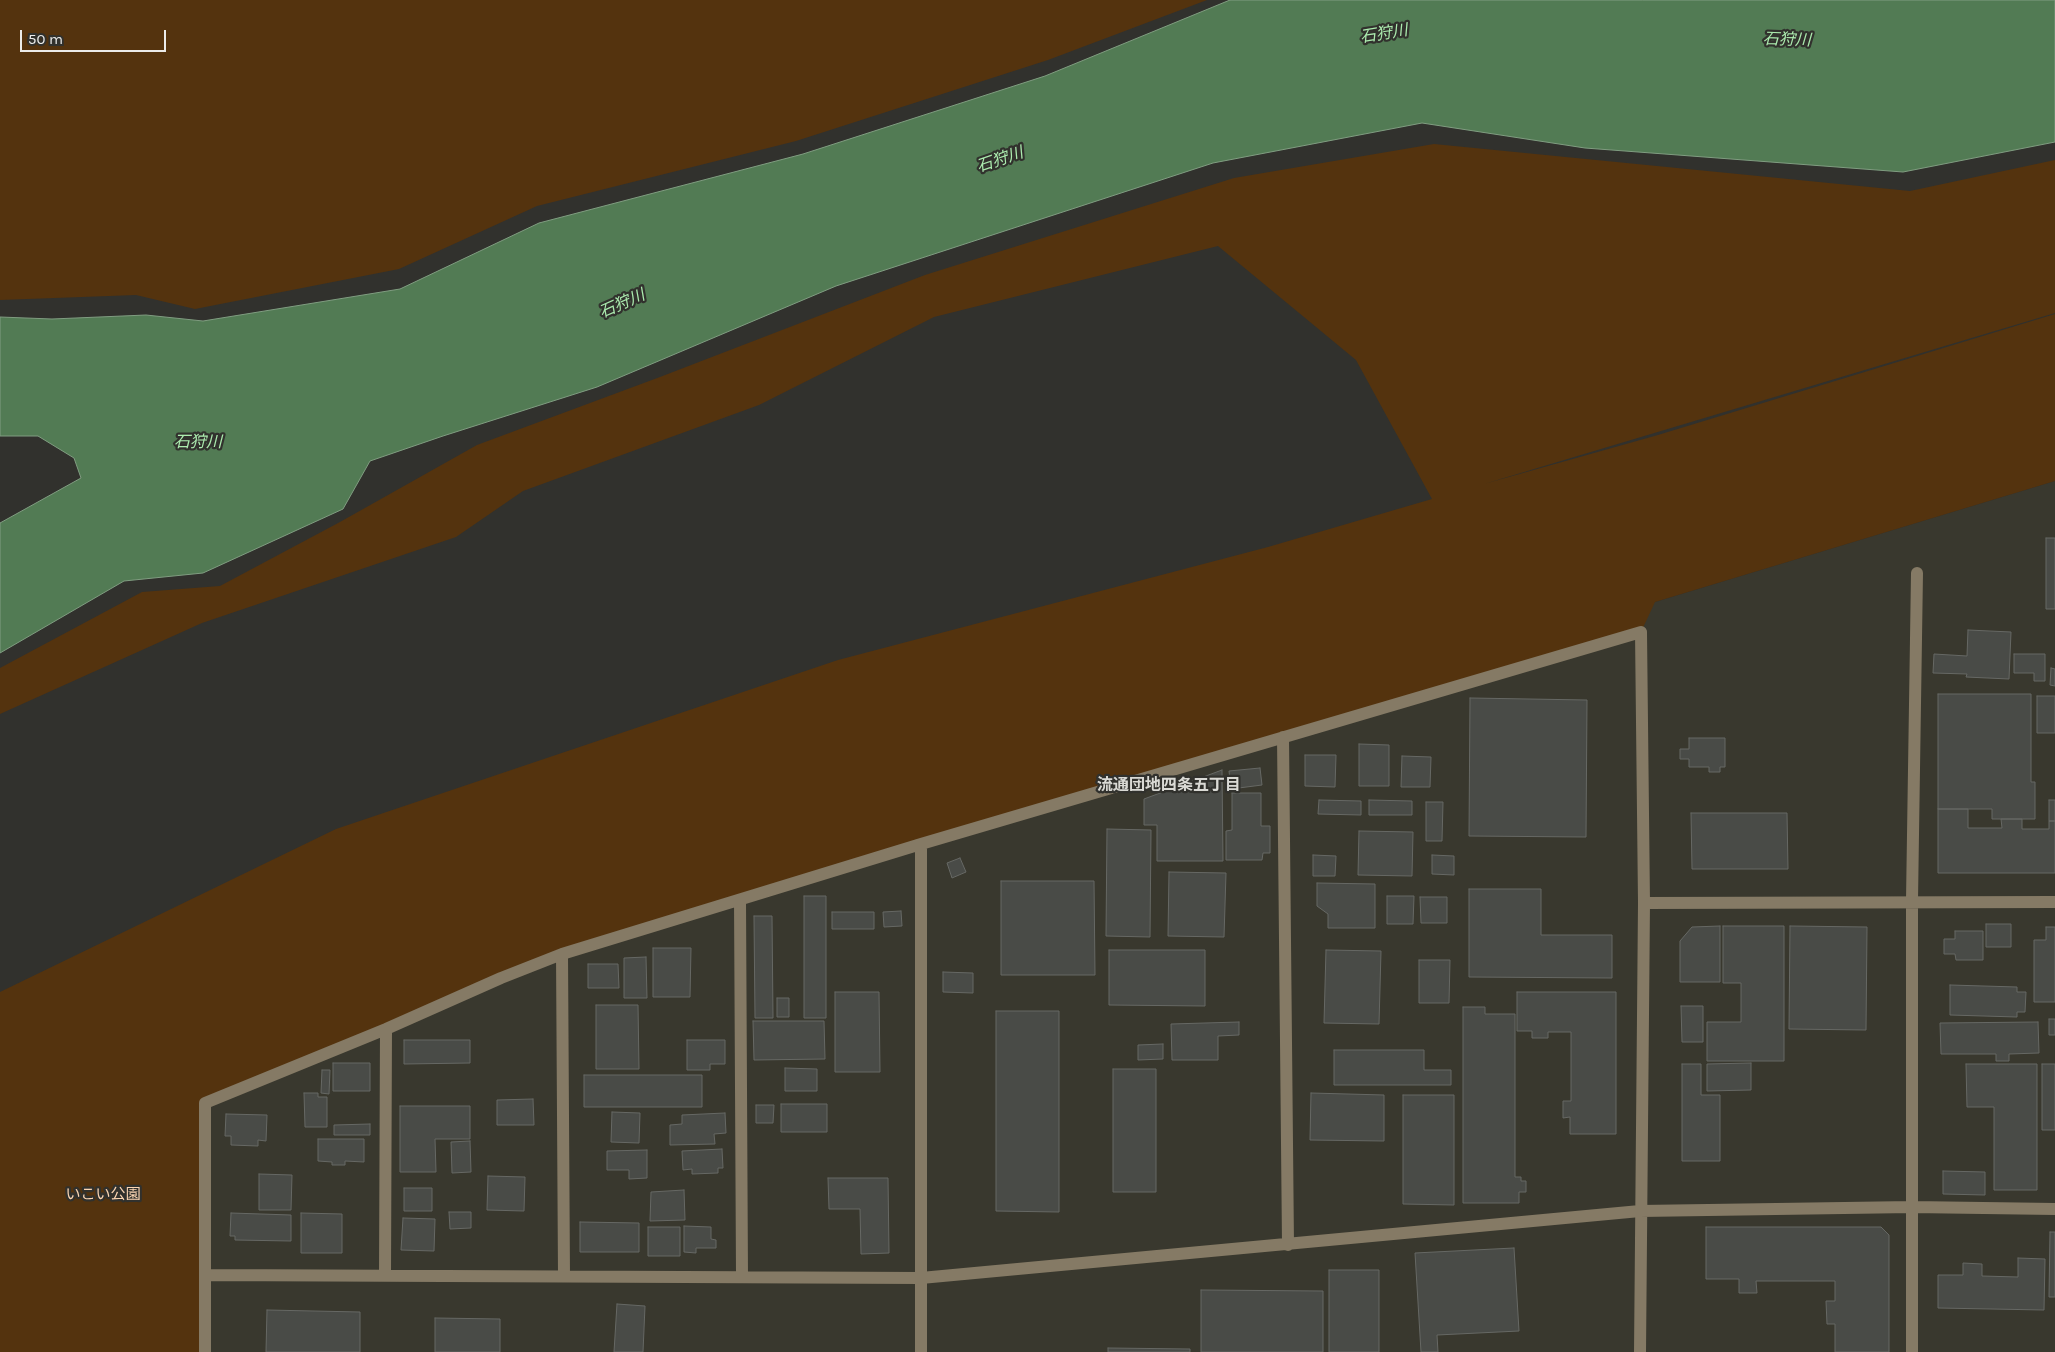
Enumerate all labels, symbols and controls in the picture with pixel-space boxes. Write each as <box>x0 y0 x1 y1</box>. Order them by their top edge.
scale bar <box>22 20 169 52</box>
water label: 石狩川 <box>1359 21 1409 47</box>
text: 50 m <box>28 30 63 48</box>
water label: 石狩川 <box>1763 30 1811 50</box>
water label: 石狩川 <box>974 143 1026 177</box>
water label: 石狩川 <box>596 285 648 323</box>
water label: 石狩川 <box>174 432 222 452</box>
district label: 流通団地四条五丁目 <box>1097 775 1241 795</box>
park label: いこい公園 <box>66 1186 140 1204</box>

